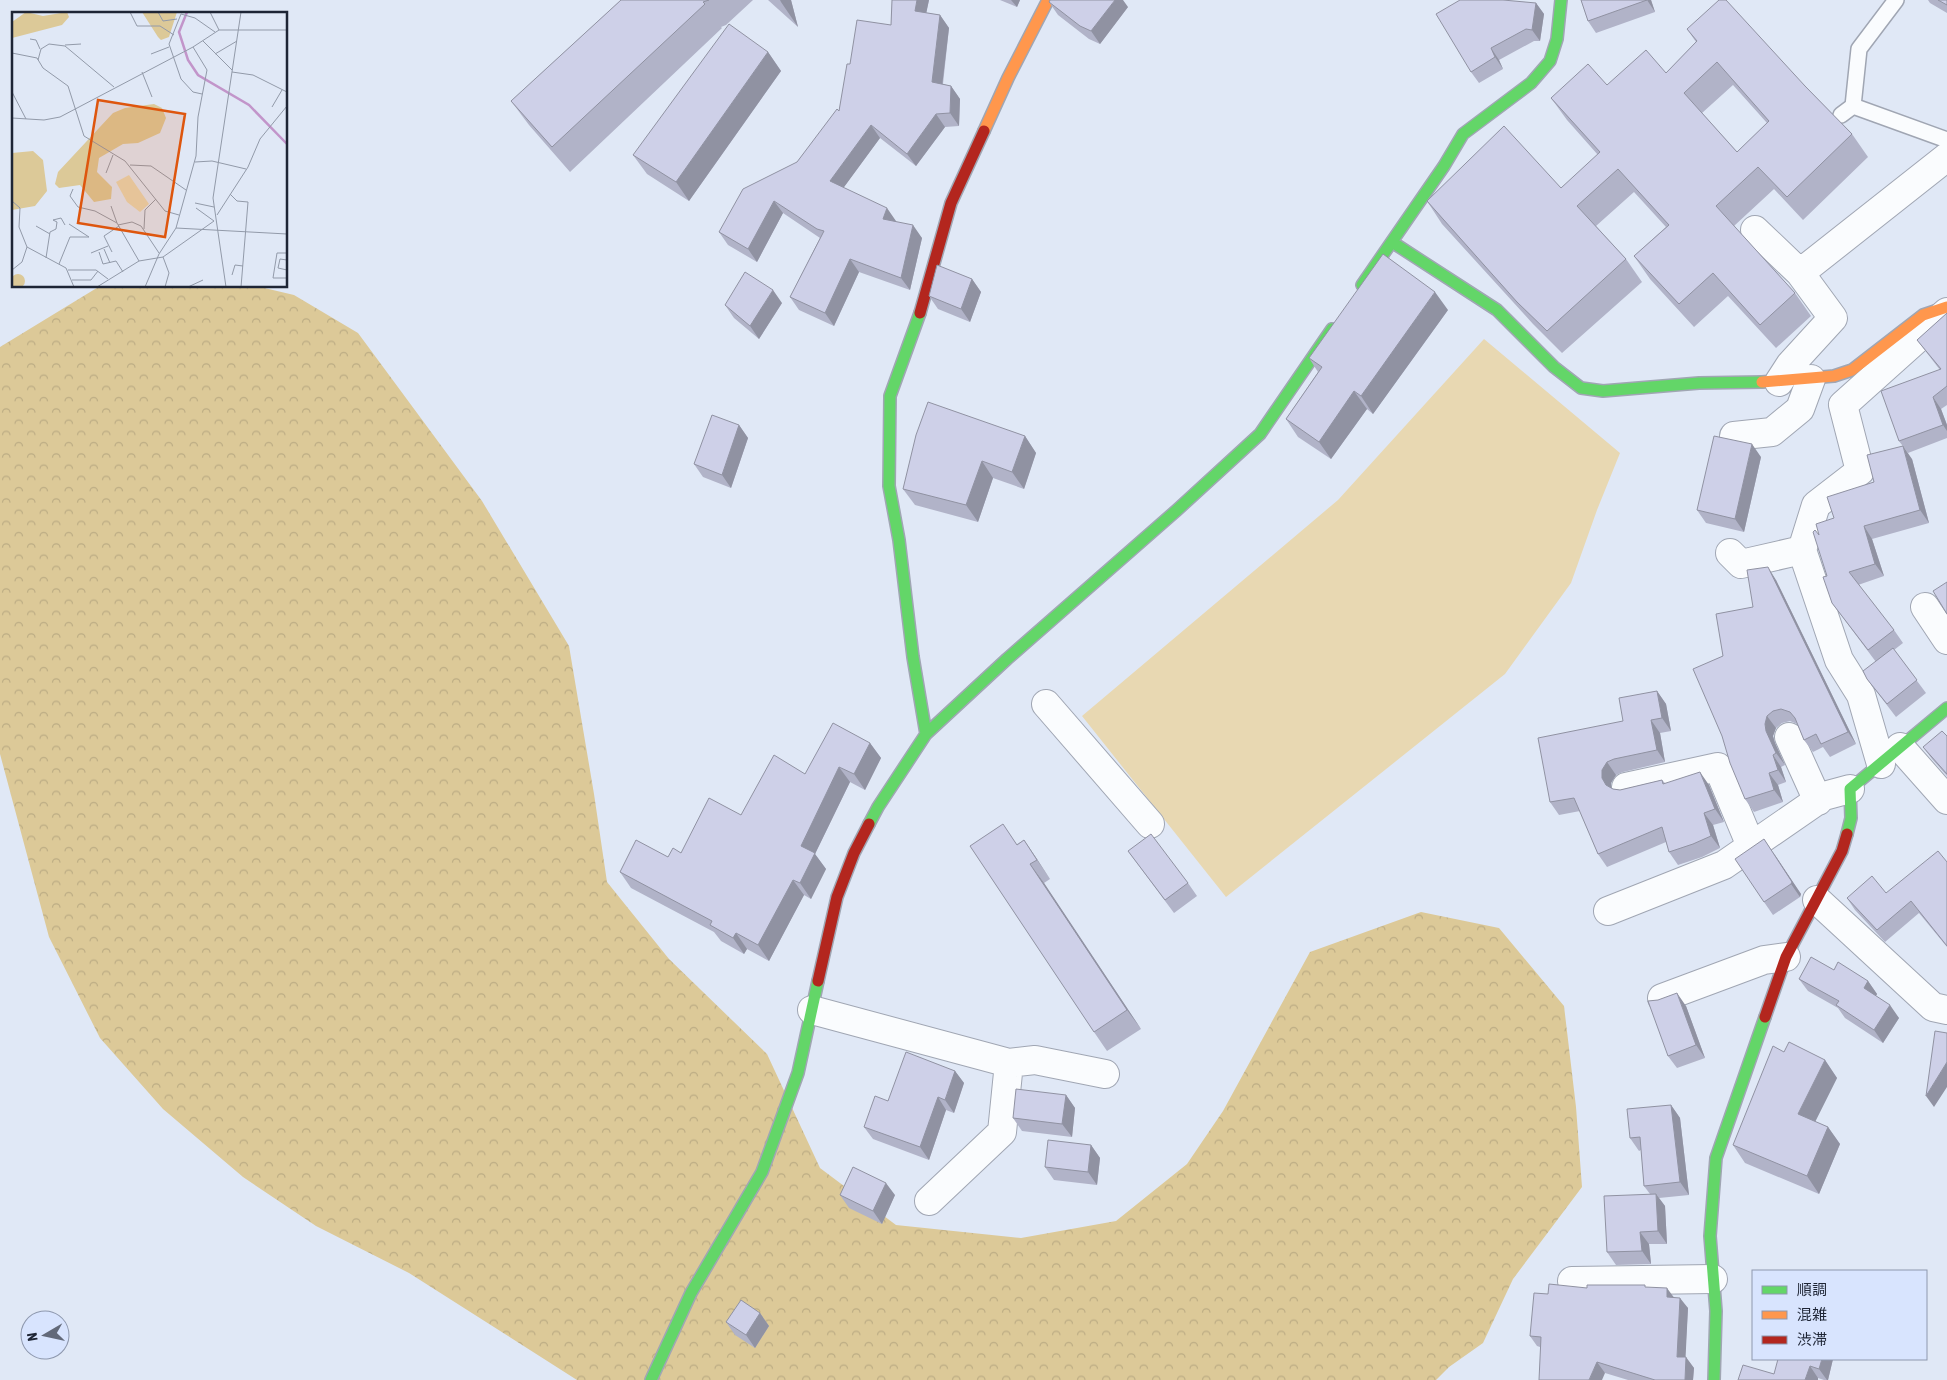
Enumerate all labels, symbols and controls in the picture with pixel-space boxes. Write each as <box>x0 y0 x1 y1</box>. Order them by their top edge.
inset map <box>12 12 288 288</box>
legend <box>1752 1270 1927 1360</box>
text: 順調 <box>1797 1281 1827 1298</box>
text: 混雑 <box>1797 1306 1827 1323</box>
north arrow <box>20 1310 70 1360</box>
text: 渋滞 <box>1797 1331 1827 1348</box>
text: N <box>24 1332 41 1342</box>

